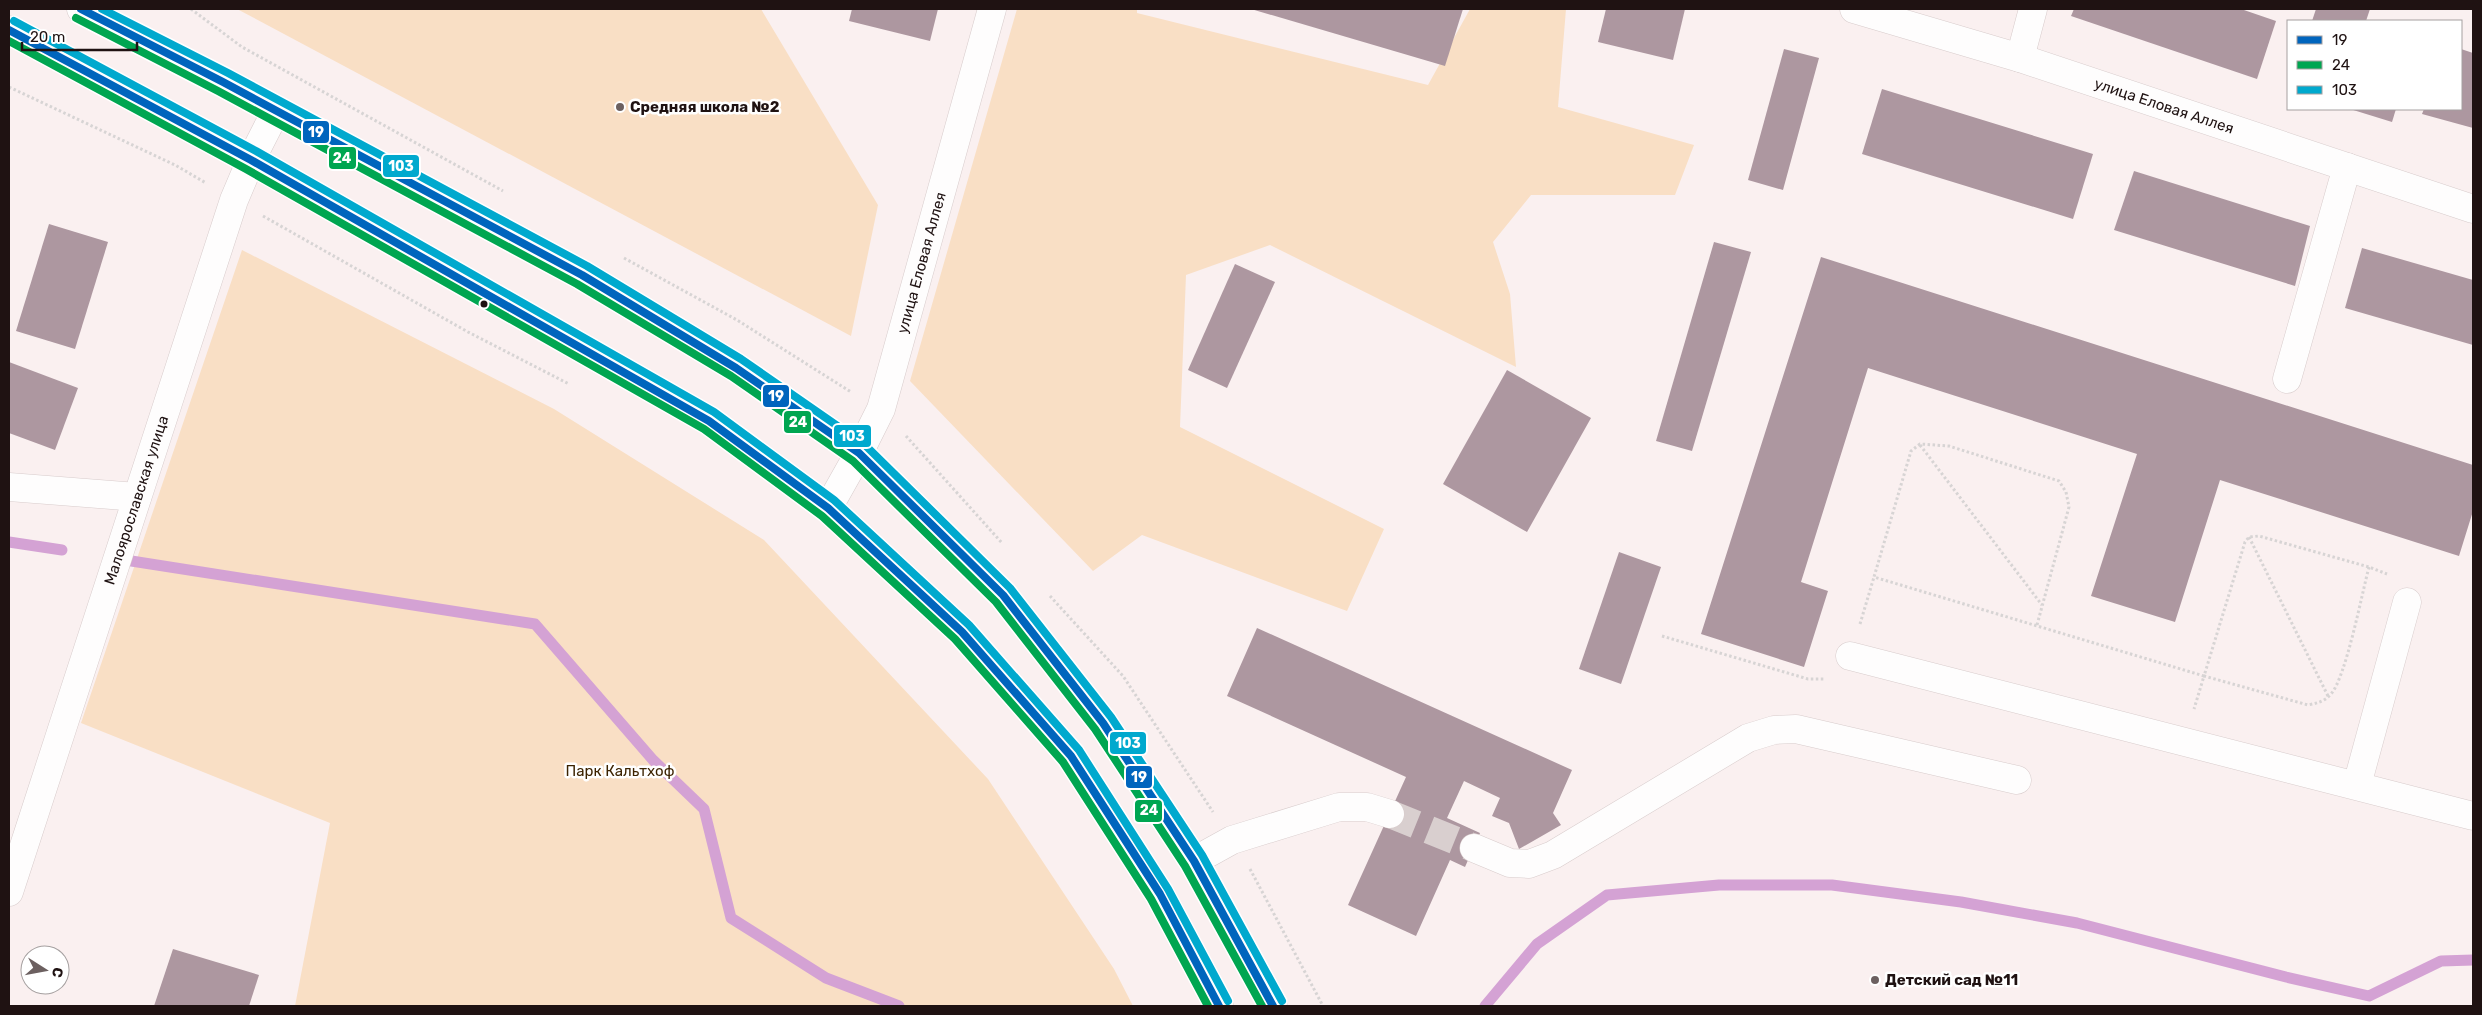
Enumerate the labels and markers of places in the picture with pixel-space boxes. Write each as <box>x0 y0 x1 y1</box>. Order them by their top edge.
place label: Средняя школа №2 <box>630 98 780 116</box>
marker: Средняя школа №2 <box>614 101 626 113</box>
unlabelled marker <box>479 299 489 309</box>
place label: Детский сад №11 <box>1885 971 2018 989</box>
marker: Детский сад №11 <box>1869 974 1881 986</box>

